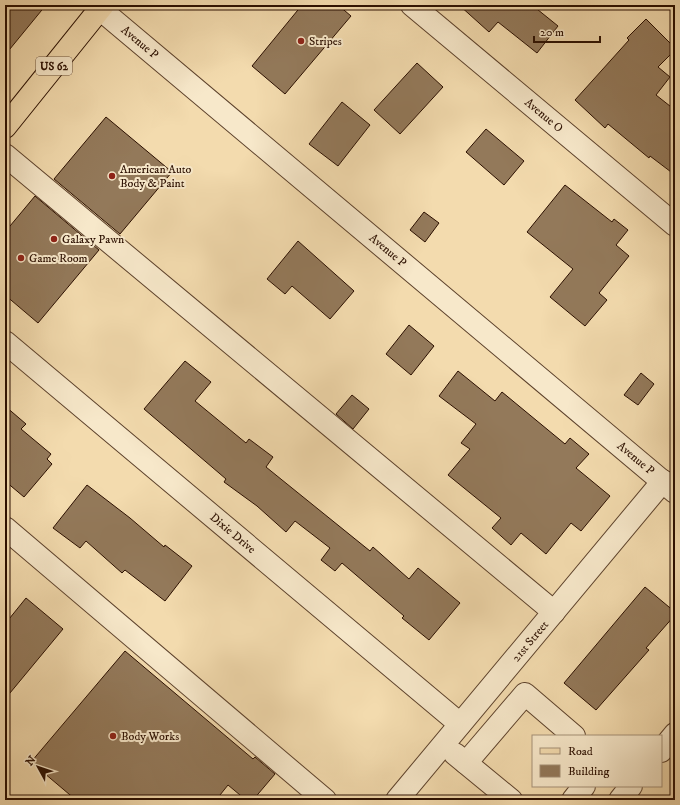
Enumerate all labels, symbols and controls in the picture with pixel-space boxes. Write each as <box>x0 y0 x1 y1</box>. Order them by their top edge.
scale bar <box>534 18 600 44</box>
street label: Avenue P <box>118 22 161 62</box>
text: 20 m <box>540 25 564 40</box>
place label: Stripes <box>309 34 342 49</box>
marker: Stripes <box>296 36 306 46</box>
road number: US 62 <box>36 57 72 75</box>
street label: Avenue O <box>521 95 566 136</box>
place label: American Auto Body & Paint <box>120 162 192 191</box>
marker: American Auto Body & Paint <box>107 171 117 181</box>
street label: Avenue P <box>366 230 409 270</box>
place label: Galaxy Pawn <box>62 232 125 247</box>
marker: Galaxy Pawn <box>49 234 59 244</box>
place label: Game Room <box>29 251 88 266</box>
marker: Game Room <box>16 253 26 263</box>
street label: Avenue P <box>614 438 657 478</box>
street label: Dixie Drive <box>207 510 259 557</box>
street label: 21st Street <box>509 618 552 665</box>
place label: Body Works <box>121 729 179 744</box>
marker: Body Works <box>108 731 118 741</box>
legend <box>532 735 662 787</box>
text: Road <box>568 744 593 759</box>
north arrow <box>18 747 58 787</box>
text: N <box>23 753 39 769</box>
text: Building <box>568 764 609 779</box>

